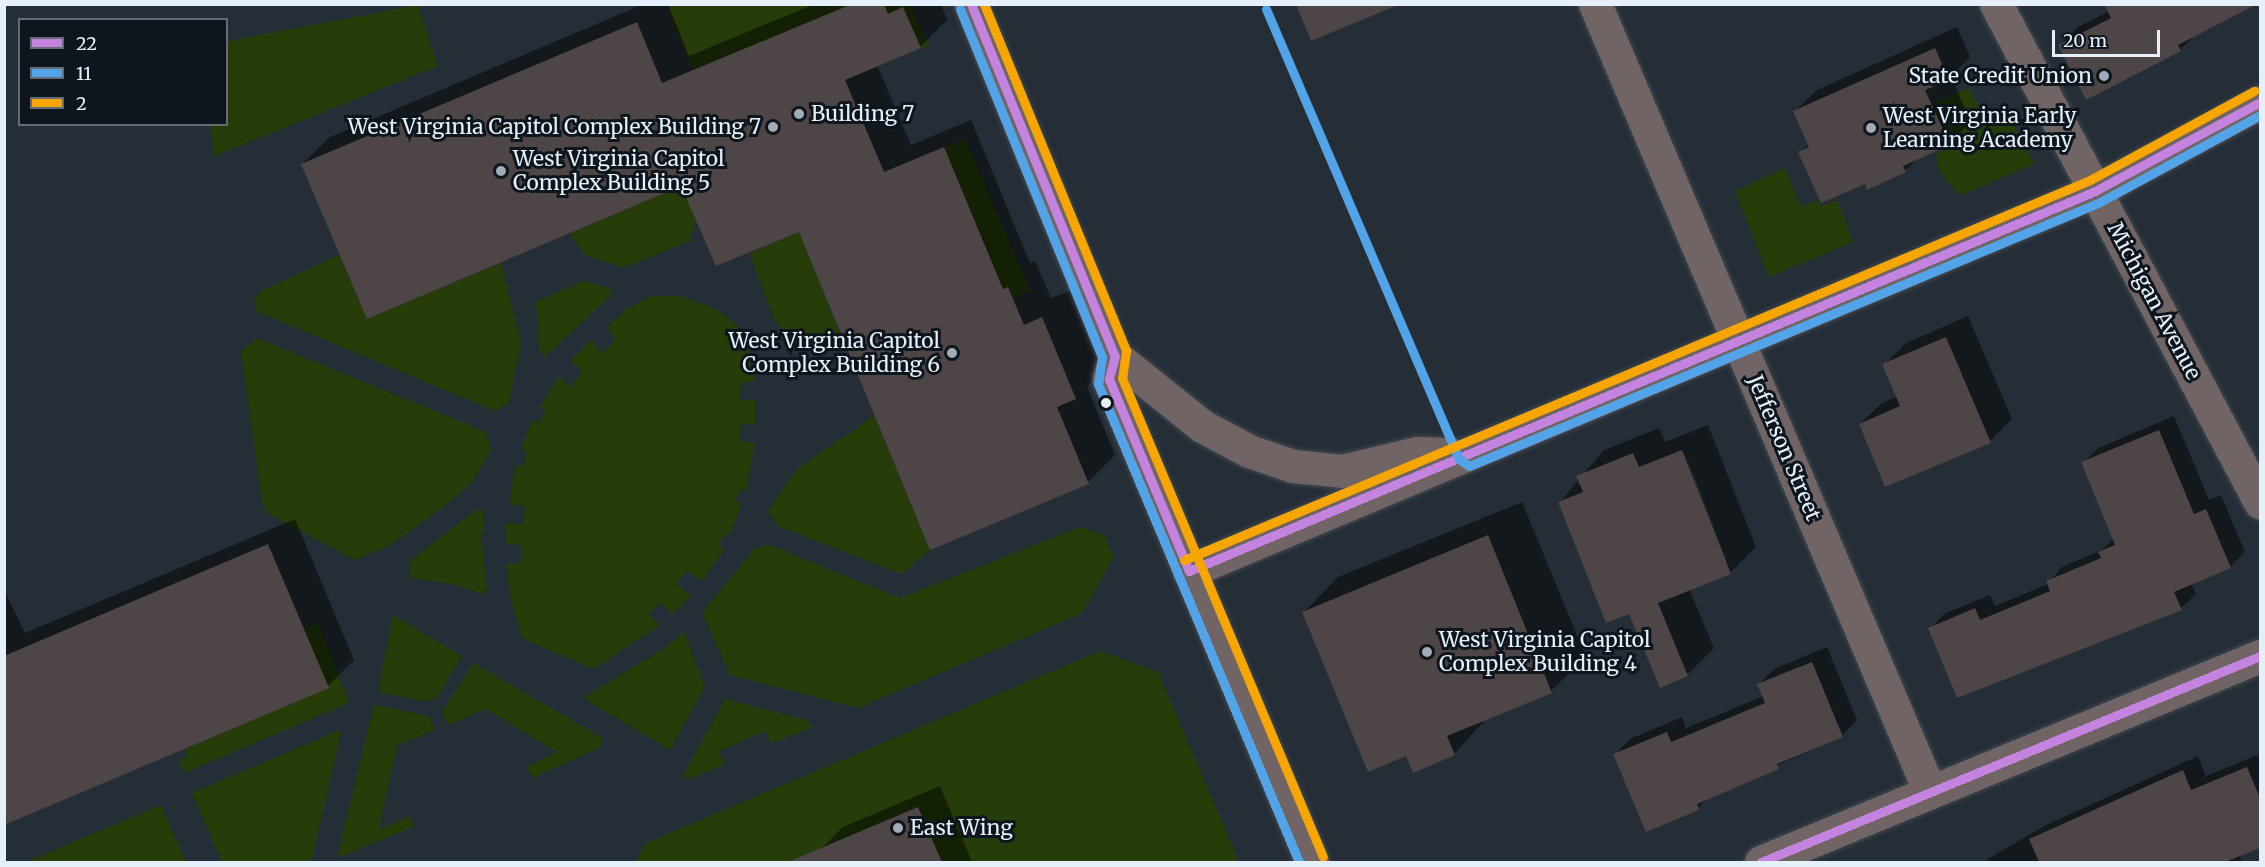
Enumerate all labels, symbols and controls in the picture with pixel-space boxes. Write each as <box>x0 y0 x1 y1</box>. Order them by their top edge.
legend <box>18 18 228 126</box>
scale bar <box>2055 18 2163 56</box>
text: 20 m <box>2063 29 2107 52</box>
text: 22 <box>76 32 97 55</box>
text: 11 <box>76 62 92 85</box>
place label: State Credit Union <box>1909 63 2092 89</box>
marker: State Credit Union <box>2097 69 2111 83</box>
text: 2 <box>76 92 87 115</box>
place label: Building 7 <box>811 101 914 127</box>
place label: West Virginia Early Learning Academy <box>1883 103 2076 153</box>
marker: Building 7 <box>792 107 806 121</box>
place label: West Virginia Capitol Complex Building 7 <box>348 114 761 140</box>
marker: West Virginia Capitol Complex Building 7 <box>766 120 780 134</box>
marker: West Virginia Early Learning Academy <box>1864 121 1878 135</box>
place label: West Virginia Capitol Complex Building 5 <box>513 146 725 196</box>
marker: West Virginia Capitol Complex Building 5 <box>494 164 508 178</box>
street label: Michigan Avenue <box>2102 218 2206 384</box>
place label: West Virginia Capitol Complex Building 6 <box>728 328 940 378</box>
marker: West Virginia Capitol Complex Building 6 <box>945 346 959 360</box>
street label: Jefferson Street <box>1742 371 1826 525</box>
unlabelled marker <box>1100 397 1112 409</box>
place label: West Virginia Capitol Complex Building 4 <box>1439 627 1651 677</box>
marker: West Virginia Capitol Complex Building 4 <box>1420 645 1434 659</box>
place label: East Wing <box>910 815 1013 841</box>
marker: East Wing <box>891 821 905 835</box>

